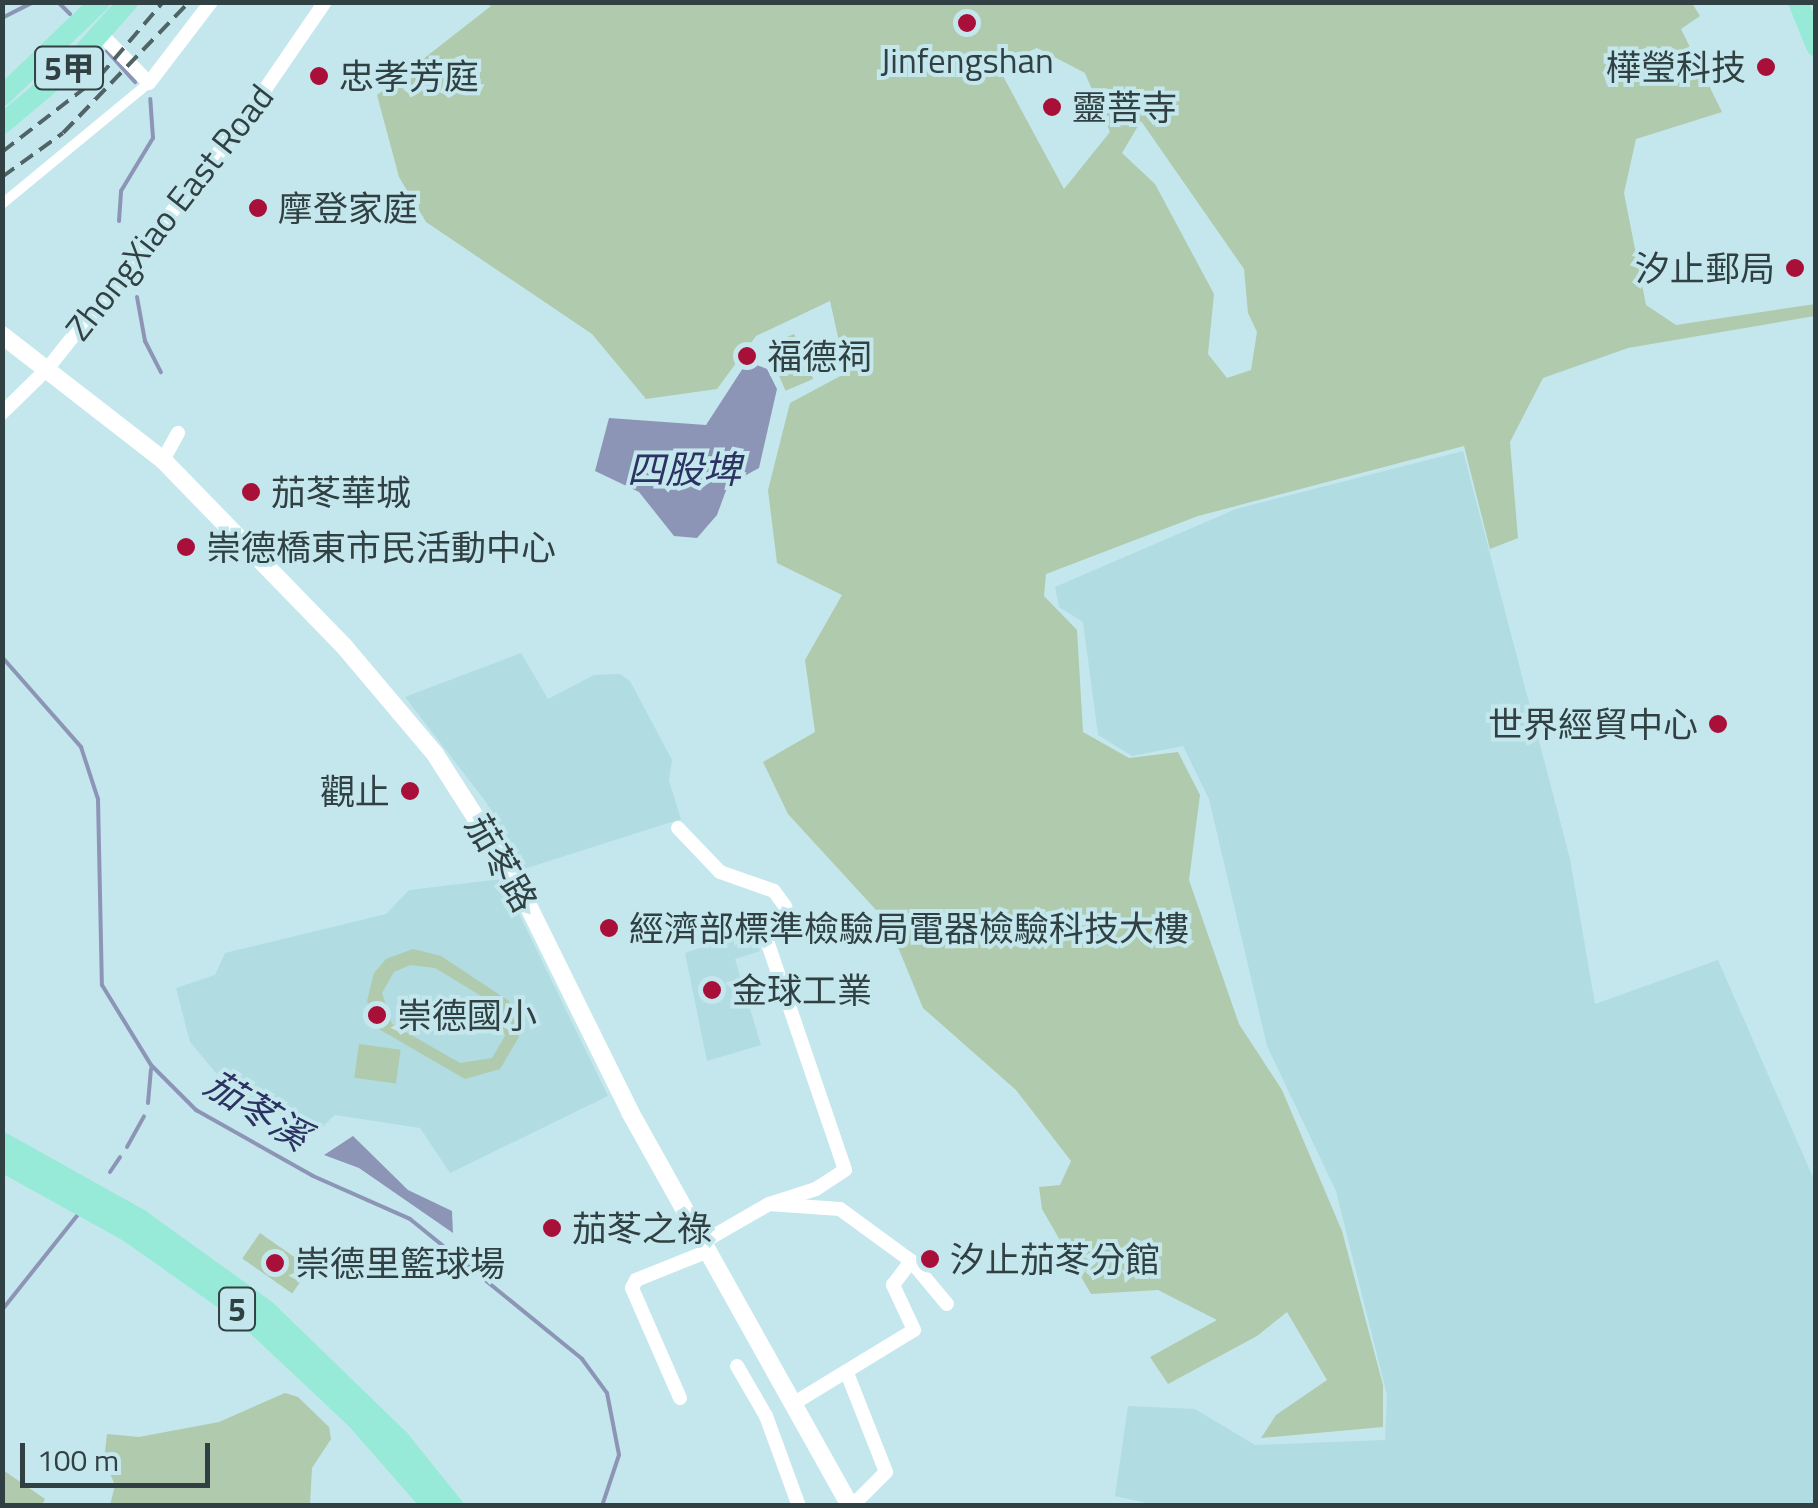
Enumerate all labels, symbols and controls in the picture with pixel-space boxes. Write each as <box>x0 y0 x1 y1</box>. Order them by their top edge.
marker: Jinfengshan <box>956 12 978 34</box>
place label: Jinfengshan <box>880 39 1054 81</box>
road number: 5甲 <box>34 41 104 95</box>
place label: 樺瑩科技 <box>1606 46 1746 88</box>
place label: 忠孝芳庭 <box>339 55 479 97</box>
marker: 樺瑩科技 <box>1755 56 1777 78</box>
marker: 忠孝芳庭 <box>308 65 330 87</box>
street label: ZhongXiao East Road <box>56 76 282 348</box>
place label: 靈菩寺 <box>1072 86 1177 128</box>
marker: 靈菩寺 <box>1041 96 1063 118</box>
place label: 摩登家庭 <box>278 187 418 229</box>
marker: 摩登家庭 <box>247 197 269 219</box>
place label: 汐止郵局 <box>1635 247 1775 289</box>
marker: 汐止郵局 <box>1784 257 1806 279</box>
place label: 福德祠 <box>767 335 872 377</box>
marker: 福德祠 <box>736 345 758 367</box>
water label: 四股埤 <box>627 447 741 493</box>
place label: 茄苳華城 <box>271 471 411 513</box>
marker: 茄苳華城 <box>240 481 262 503</box>
place label: 崇德橋東市民活動中心 <box>206 526 556 568</box>
marker: 崇德橋東市民活動中心 <box>175 536 197 558</box>
place label: 世界經貿中心 <box>1488 703 1698 745</box>
marker: 世界經貿中心 <box>1707 713 1729 735</box>
place label: 觀止 <box>320 770 390 812</box>
marker: 觀止 <box>399 780 421 802</box>
street label: 茄苳路 <box>458 807 546 919</box>
place label: 經濟部標準檢驗局電器檢驗科技大樓 <box>629 907 1189 949</box>
marker: 經濟部標準檢驗局電器檢驗科技大樓 <box>598 917 620 939</box>
place label: 金球工業 <box>732 969 872 1011</box>
marker: 金球工業 <box>701 979 723 1001</box>
place label: 崇德國小 <box>397 994 537 1036</box>
marker: 崇德國小 <box>366 1004 388 1026</box>
water label: 茄苳溪 <box>197 1060 317 1160</box>
place label: 茄苳之祿 <box>572 1207 712 1249</box>
marker: 茄苳之祿 <box>541 1217 563 1239</box>
place label: 汐止茄苳分館 <box>950 1238 1160 1280</box>
place label: 崇德里籃球場 <box>295 1242 505 1284</box>
marker: 汐止茄苳分館 <box>919 1248 941 1270</box>
marker: 崇德里籃球場 <box>264 1252 286 1274</box>
road number: 5 <box>217 1282 257 1336</box>
scale bar <box>25 1423 215 1485</box>
text: 100 m <box>37 1437 119 1483</box>

